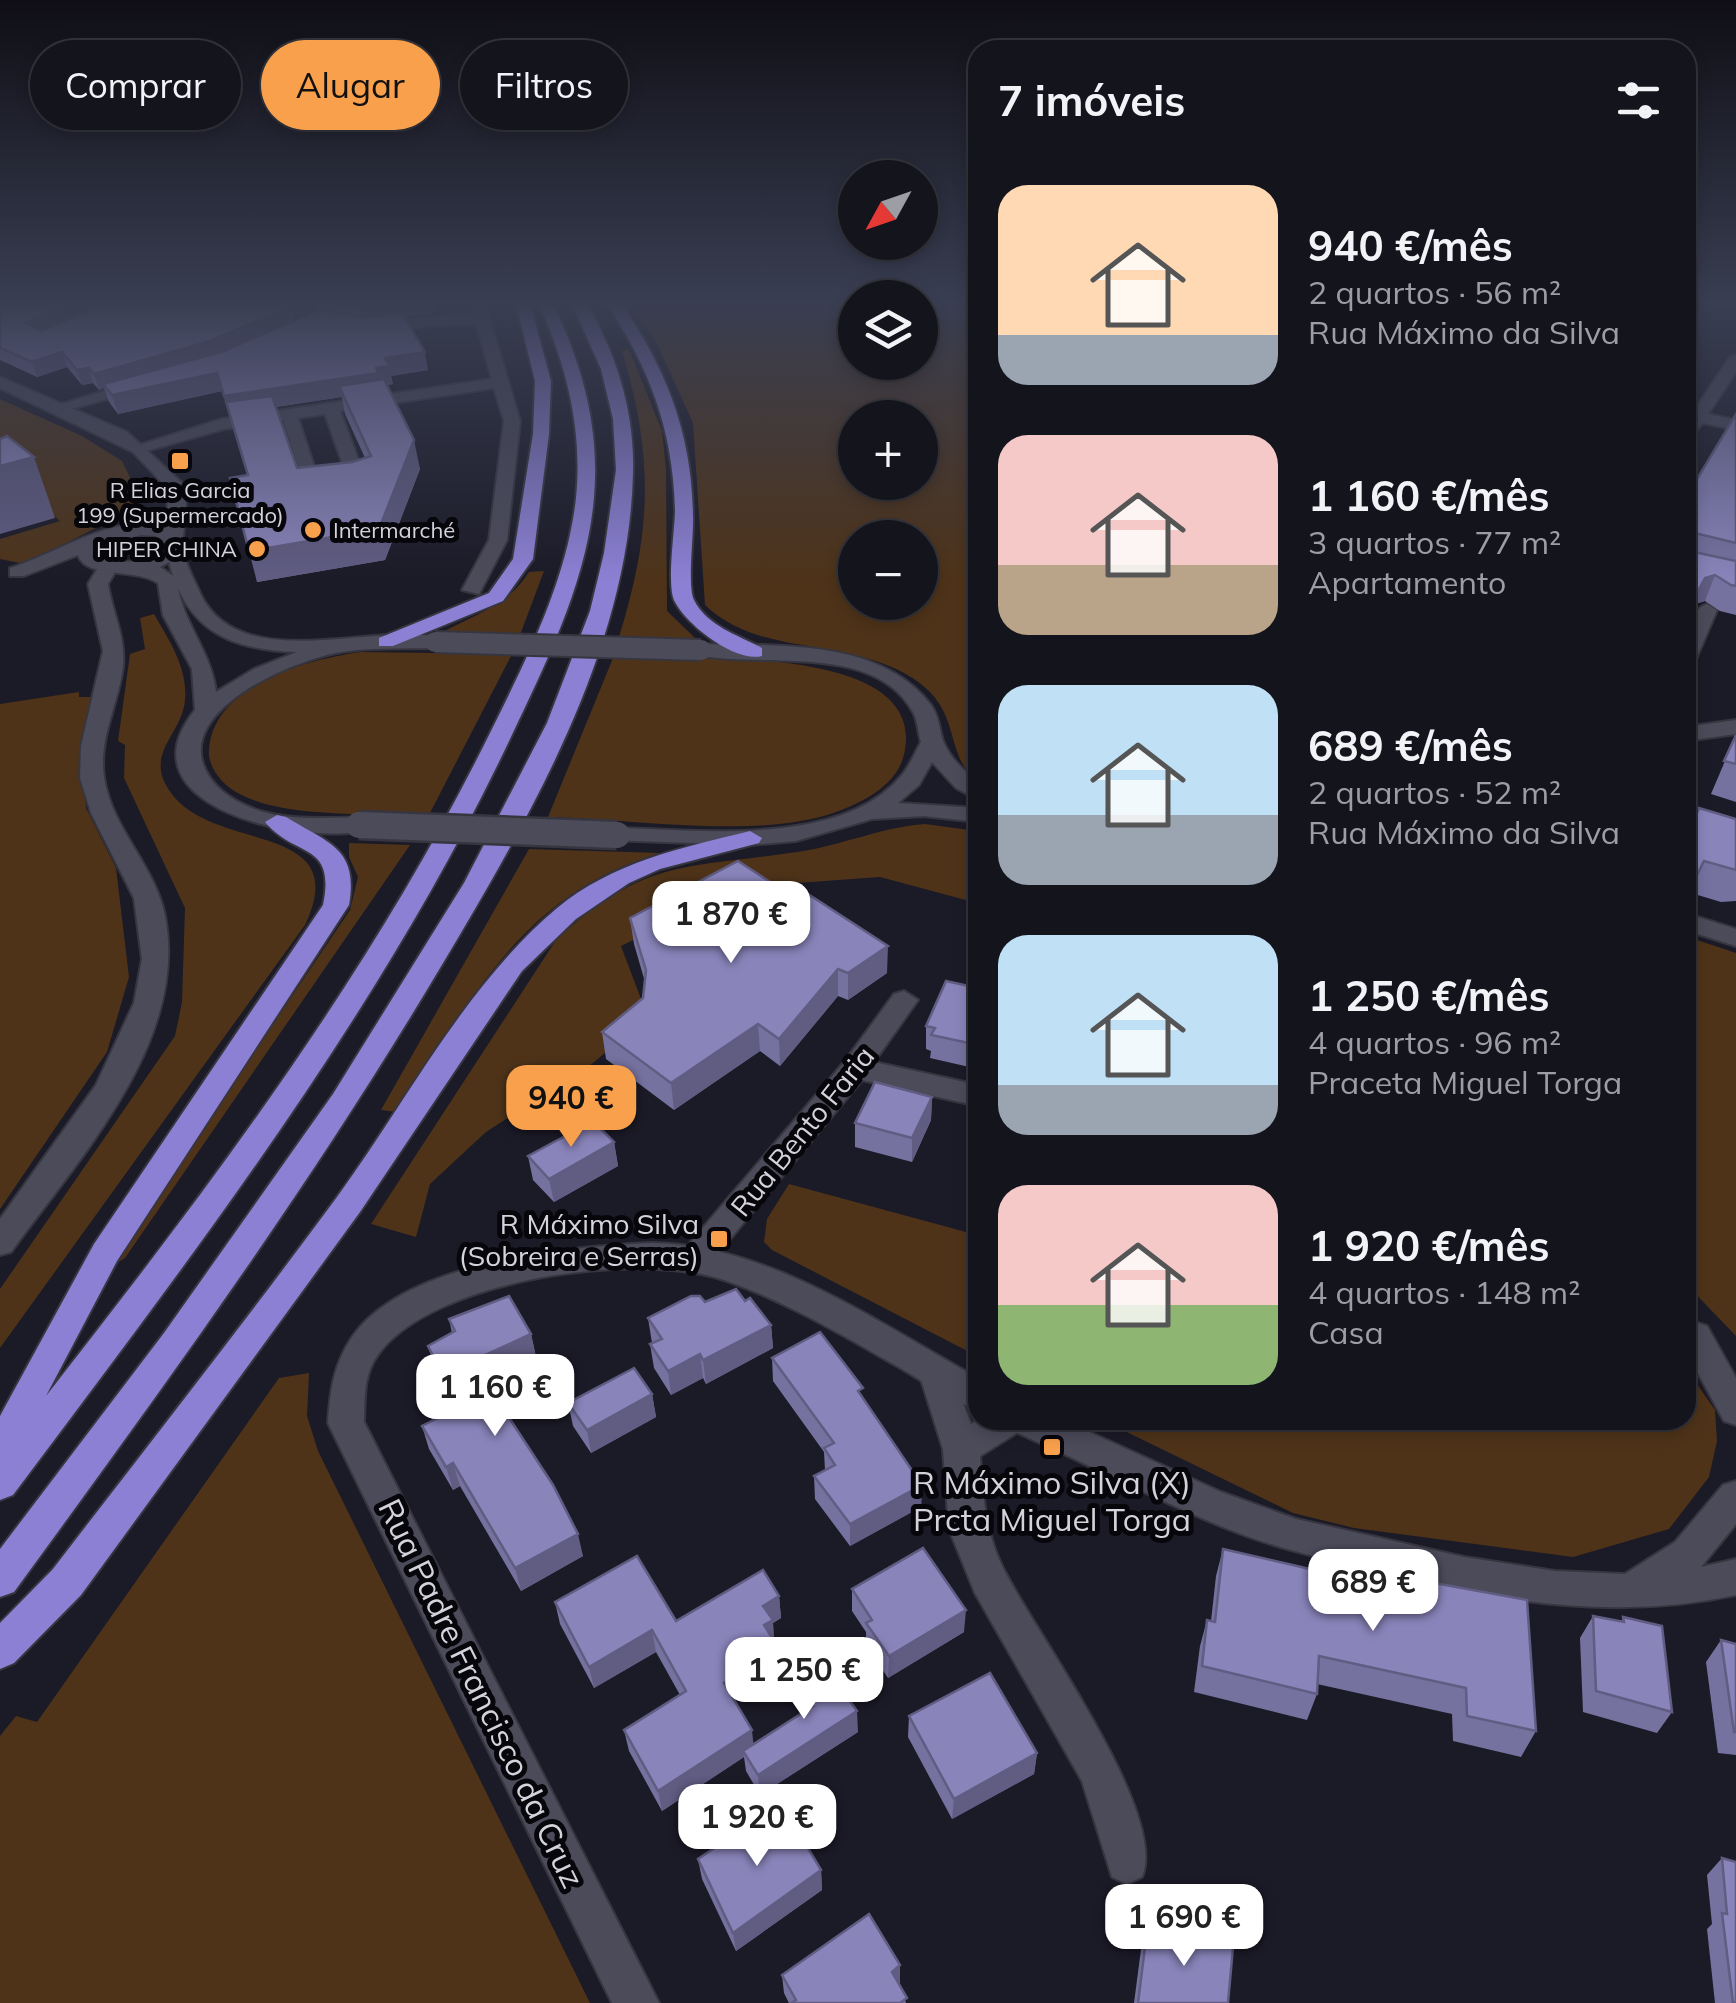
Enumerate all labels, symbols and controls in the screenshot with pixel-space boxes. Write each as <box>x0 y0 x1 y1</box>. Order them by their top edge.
chip: Comprar <box>30 40 241 130</box>
chip: Alugar <box>261 40 440 130</box>
chip: Filtros <box>460 40 628 130</box>
icon: filters <box>1611 73 1666 128</box>
text: 7 imóveis <box>998 74 1185 127</box>
north arrow <box>838 160 938 260</box>
map controls <box>838 160 938 620</box>
text: 940 €/mês <box>1308 219 1513 272</box>
icon: home <box>1078 225 1198 345</box>
text: 2 quartos · 56 m² <box>1308 272 1561 312</box>
button: layers <box>838 280 938 380</box>
text: Rua Máximo da Silva <box>1308 312 1620 352</box>
button: + <box>838 400 938 500</box>
marker: R Elias Garcia 199 (Supermercado) <box>169 450 191 472</box>
text: 1 160 €/mês <box>1308 469 1550 522</box>
icon: home <box>1078 475 1198 595</box>
place label: R Elias Garcia 199 (Supermercado) <box>76 476 284 529</box>
place label: Intermarché <box>333 516 455 544</box>
marker: Intermarché <box>302 519 324 541</box>
button: − <box>838 520 938 620</box>
text: 3 quartos · 77 m² <box>1308 522 1561 562</box>
place label: HIPER CHINA <box>96 535 237 563</box>
marker: HIPER CHINA <box>246 538 268 560</box>
text: Apartamento <box>1308 562 1506 602</box>
text: 689 €/mês <box>1308 719 1513 772</box>
icon: home <box>1078 725 1198 845</box>
text: 2 quartos · 52 m² <box>1308 772 1561 812</box>
text: Rua Máximo da Silva <box>1308 812 1620 852</box>
pin: 1 870 € <box>639 881 823 966</box>
text: 1 870 € <box>674 893 788 933</box>
text: 1 250 €/mês <box>1308 969 1550 1022</box>
icon: home <box>1078 975 1198 1095</box>
text: 4 quartos · 96 m² <box>1308 1022 1561 1062</box>
street label: Rua Bento Faria <box>723 1039 881 1223</box>
text: Praceta Miguel Torga <box>1308 1062 1622 1102</box>
pin: 940 € <box>501 1065 641 1150</box>
text: 940 € <box>528 1077 614 1117</box>
place label: R Máximo Silva (Sobreira e Serras) <box>459 1206 699 1273</box>
text: 1 920 €/mês <box>1308 1219 1550 1272</box>
icon: home <box>1078 1225 1198 1345</box>
marker: R Máximo Silva (Sobreira e Serras) <box>708 1228 730 1250</box>
text: 4 quartos · 148 m² <box>1308 1272 1580 1312</box>
text: Casa <box>1308 1312 1384 1352</box>
pin: 1 160 € <box>403 1354 587 1439</box>
text: 1 160 € <box>438 1366 552 1406</box>
marker: R Máximo Silva (X) Prcta Miguel Torga <box>1041 1436 1063 1458</box>
place label: R Máximo Silva (X) Prcta Miguel Torga <box>913 1462 1191 1539</box>
street label: Rua Padre Francisco da Cruz <box>370 1492 594 1894</box>
pin: 689 € <box>1303 1549 1443 1634</box>
text: 689 € <box>1330 1561 1416 1601</box>
pin: 1 250 € <box>712 1637 896 1722</box>
text: 1 250 € <box>747 1649 861 1689</box>
pin: 1 920 € <box>665 1784 849 1869</box>
text: 1 920 € <box>700 1796 814 1836</box>
pin: 1 690 € <box>1092 1884 1276 1969</box>
text: 1 690 € <box>1127 1896 1241 1936</box>

